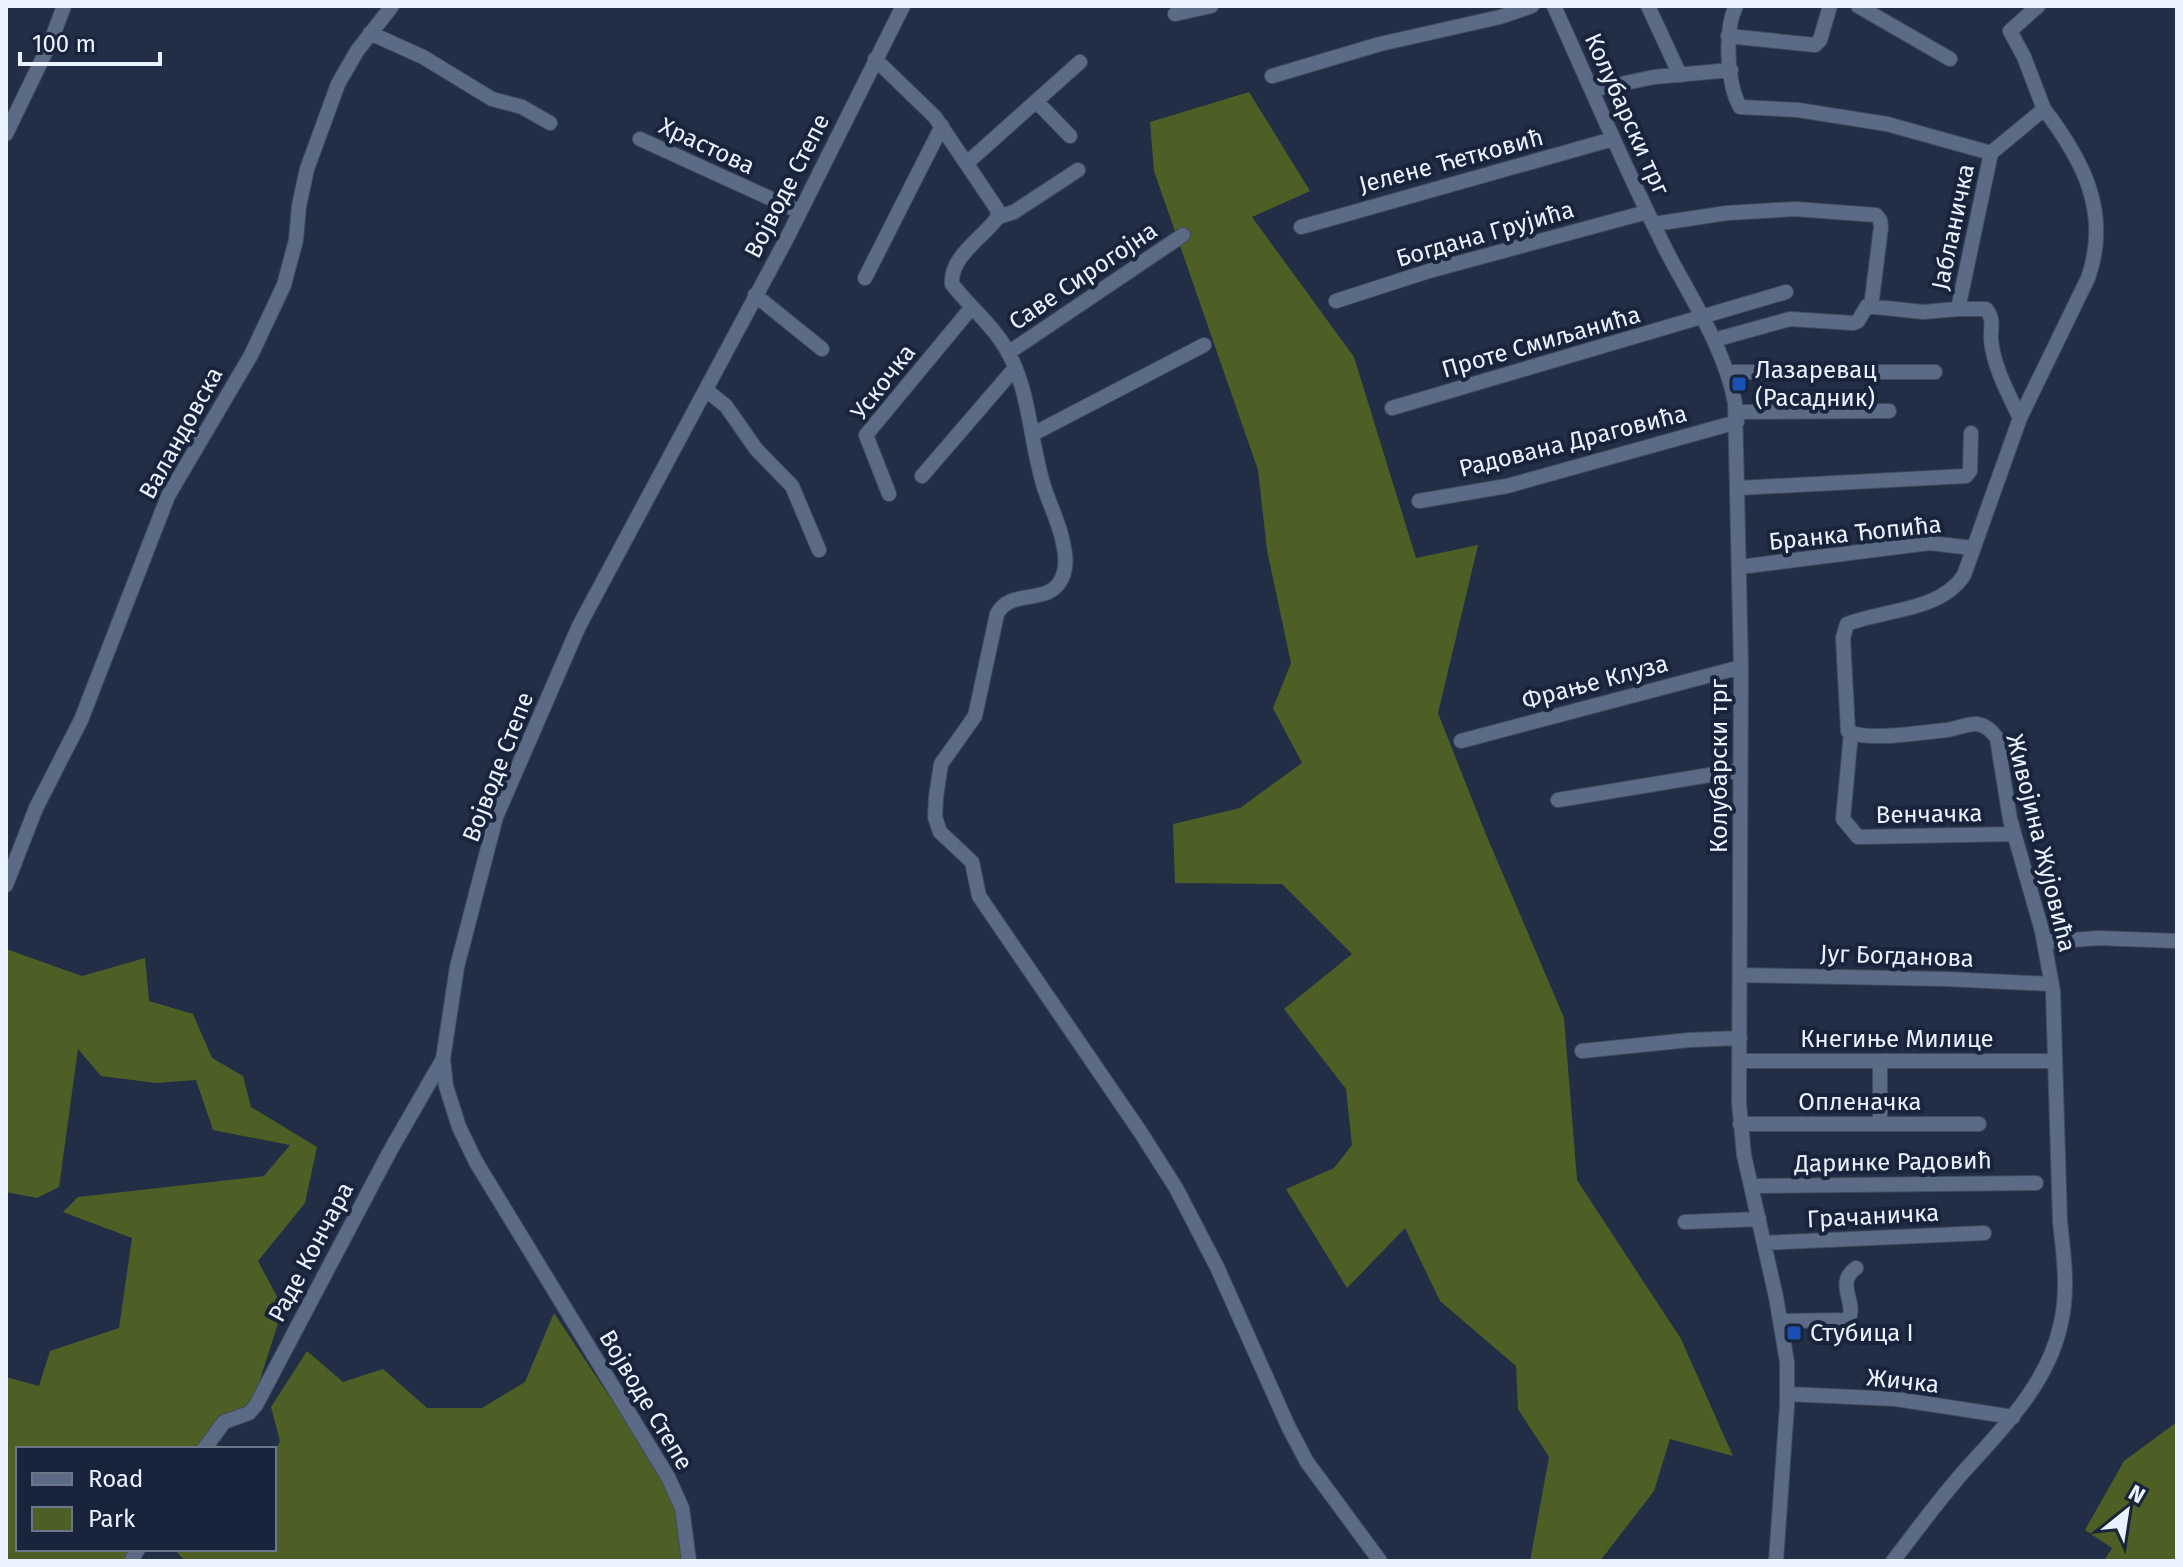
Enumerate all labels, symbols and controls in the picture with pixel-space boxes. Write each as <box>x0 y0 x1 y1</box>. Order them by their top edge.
scale bar <box>20 16 160 66</box>
street label: Колубарски трг <box>1579 29 1676 200</box>
text: 100 m <box>32 30 96 58</box>
street label: Војводе Степе <box>739 109 835 263</box>
street label: Храстова <box>655 112 759 180</box>
street label: Јелене Ћетковић <box>1356 123 1546 199</box>
street label: Јабланичка <box>1926 162 1980 292</box>
street label: Богдана Грујића <box>1393 195 1577 273</box>
street label: Саве Сирогојна <box>1004 216 1162 336</box>
street label: Проте Смиљанића <box>1438 300 1644 384</box>
street label: Ускочка <box>845 339 921 425</box>
place label: Лазаревац (Расадник) <box>1755 356 1876 412</box>
street label: Валандовска <box>133 362 229 504</box>
marker: Лазаревац (Расадник) <box>1730 375 1748 393</box>
street label: Радована Драговића <box>1456 399 1690 483</box>
street label: Бранка Ћопића <box>1767 510 1943 556</box>
street label: Фрање Клуза <box>1519 649 1671 715</box>
street label: Колубарски трг <box>1705 678 1733 853</box>
street label: Војводе Степе <box>457 688 539 846</box>
street label: Живојина Жујовића <box>2000 731 2082 955</box>
street label: Венчачка <box>1875 799 1983 829</box>
street label: Југ Богданова <box>1820 939 1974 973</box>
street label: Кнегиње Милице <box>1800 1025 1994 1053</box>
street label: Опленачка <box>1798 1088 1922 1116</box>
street label: Даринке Радовић <box>1793 1146 1992 1178</box>
street label: Раде Кончара <box>263 1177 359 1327</box>
street label: Грачаничка <box>1806 1199 1940 1233</box>
place label: Стубица I <box>1810 1319 1914 1347</box>
marker: Стубица I <box>1785 1324 1803 1342</box>
street label: Војводе Степе <box>593 1325 699 1475</box>
street label: Жичка <box>1865 1363 1941 1399</box>
legend <box>16 1447 276 1551</box>
text: Road <box>88 1465 143 1493</box>
north arrow <box>2087 1471 2167 1551</box>
text: N <box>2124 1479 2150 1509</box>
text: Park <box>88 1505 136 1533</box>

